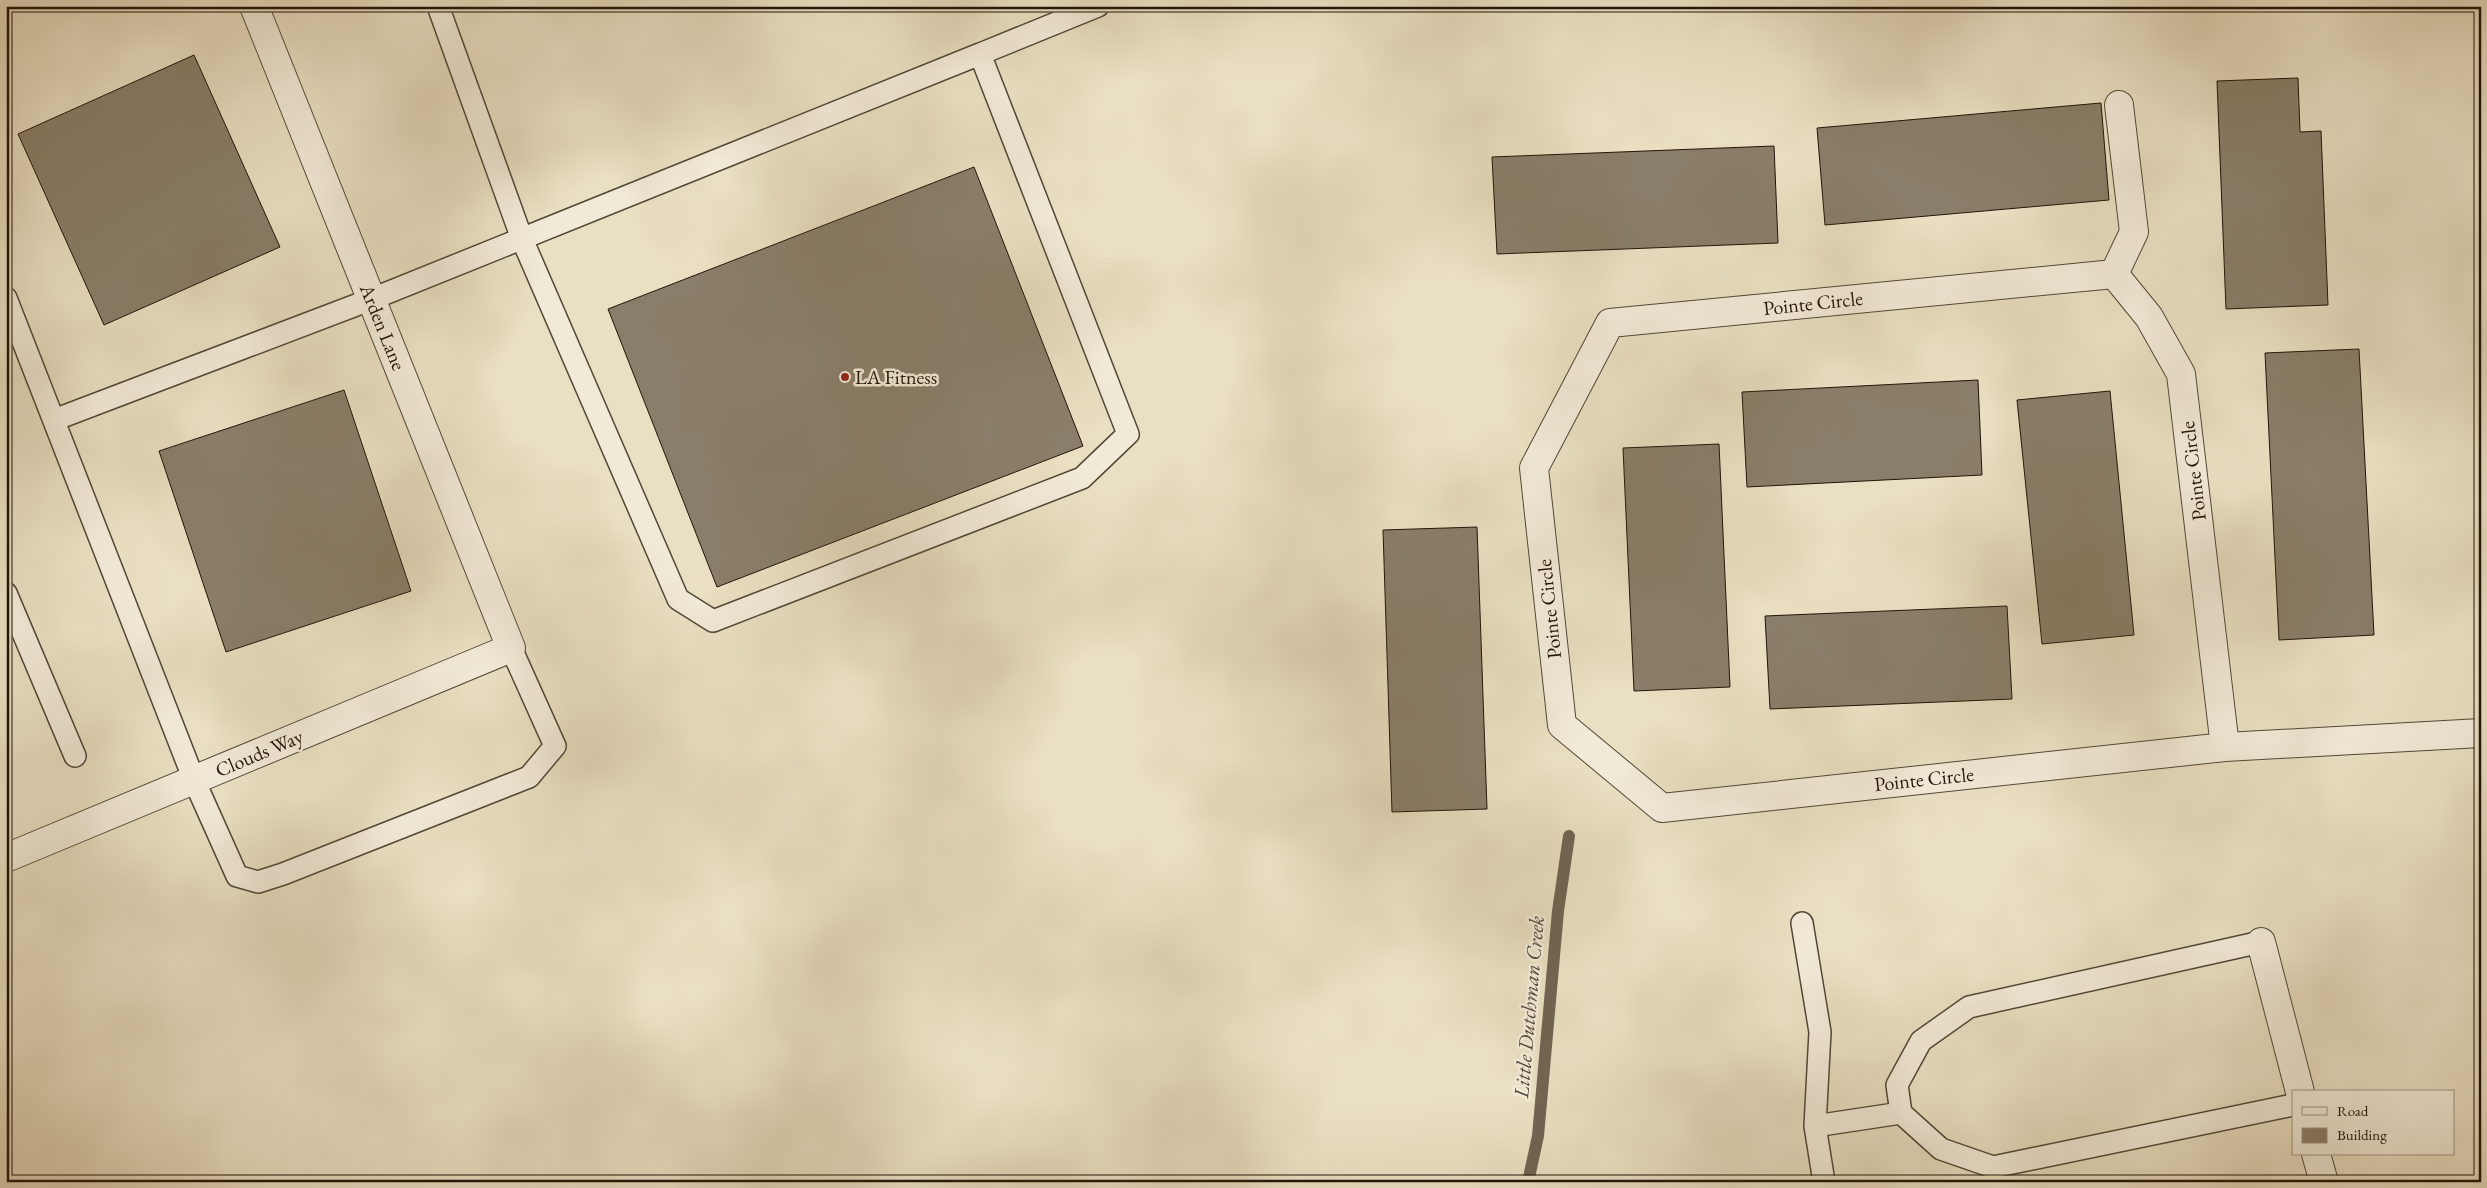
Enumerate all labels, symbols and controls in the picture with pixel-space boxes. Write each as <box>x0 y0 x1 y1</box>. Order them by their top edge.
street label: Arden Lane <box>354 279 412 374</box>
street label: Pointe Circle <box>1762 285 1864 321</box>
place label: LA Fitness <box>855 364 937 390</box>
marker: LA Fitness <box>839 371 851 383</box>
street label: Pointe Circle <box>2174 420 2212 522</box>
street label: Pointe Circle <box>1531 558 1567 660</box>
street label: Clouds Way <box>211 723 307 783</box>
street label: Pointe Circle <box>1873 761 1975 797</box>
water label: Little Dutchman Creek <box>1507 914 1550 1100</box>
legend <box>2292 1090 2454 1156</box>
text: Road <box>2337 1101 2369 1120</box>
text: Building <box>2337 1125 2387 1144</box>

